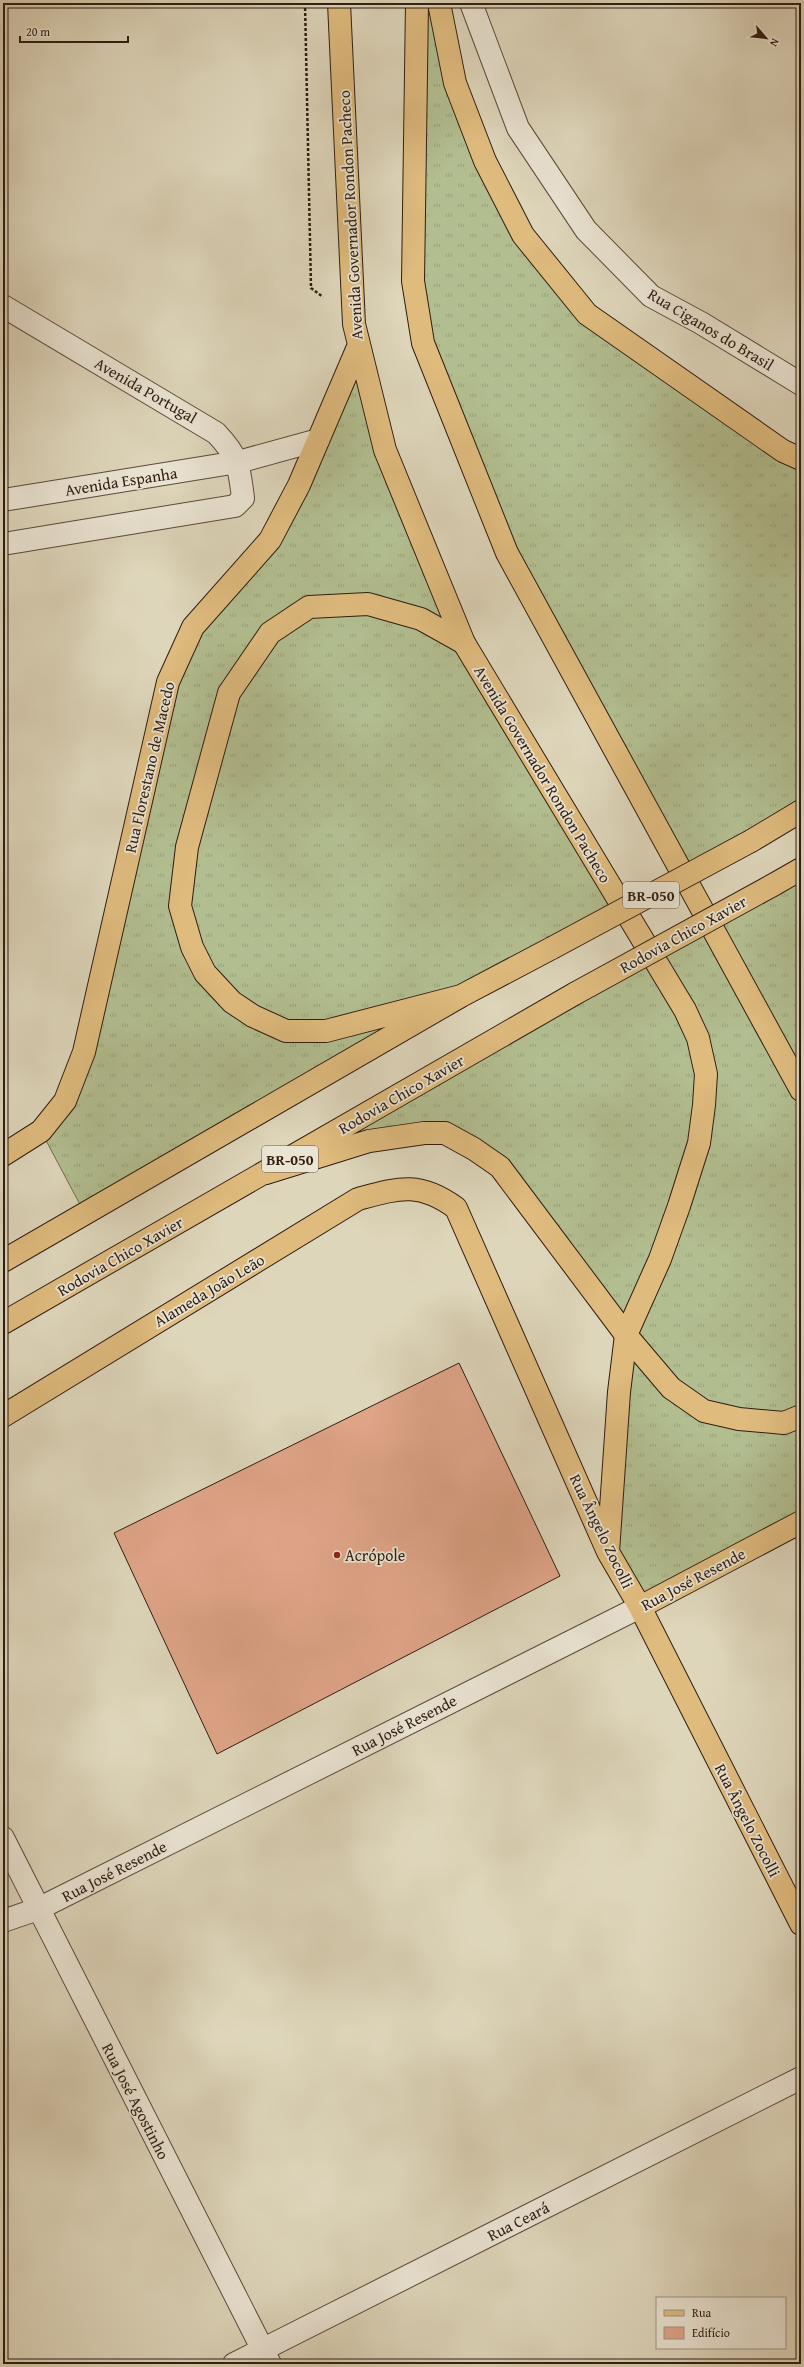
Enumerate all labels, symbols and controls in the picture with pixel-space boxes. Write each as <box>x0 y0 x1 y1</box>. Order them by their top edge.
scale bar <box>20 18 128 44</box>
north arrow <box>746 18 786 58</box>
text: 20 m <box>26 23 50 40</box>
text: N <box>766 36 784 50</box>
street label: Avenida Governador Rondon Pacheco <box>331 90 369 340</box>
street label: Rua Ciganos do Brasil <box>643 282 779 376</box>
street label: Avenida Portugal <box>90 351 202 429</box>
street label: Avenida Espanha <box>63 460 179 502</box>
street label: Avenida Governador Rondon Pacheco <box>468 661 618 887</box>
street label: Rua Florestano de Macedo <box>118 679 180 855</box>
road number: BR-050 <box>623 882 679 908</box>
street label: Rodovia Chico Xavier <box>615 889 751 979</box>
street label: Rodovia Chico Xavier <box>333 1048 469 1140</box>
road number: BR-050 <box>262 1146 318 1172</box>
street label: Rodovia Chico Xavier <box>52 1210 188 1302</box>
street label: Alameda João Leão <box>149 1247 269 1333</box>
street label: Rua Ângelo Zocolli <box>564 1470 640 1593</box>
street label: Rua José Resende <box>637 1541 749 1617</box>
place label: Acrópole <box>345 1543 405 1567</box>
marker: Acrópole <box>332 1550 342 1560</box>
street label: Rua José Resende <box>347 1688 461 1762</box>
street label: Rua Ângelo Zocolli <box>709 1759 787 1881</box>
street label: Rua José Resende <box>57 1834 171 1908</box>
street label: Rua José Agostinho <box>96 2039 176 2163</box>
street label: Rua Ceará <box>483 2195 554 2247</box>
legend <box>656 2297 786 2349</box>
text: Rua <box>692 2304 711 2321</box>
text: Edifício <box>692 2324 730 2341</box>

